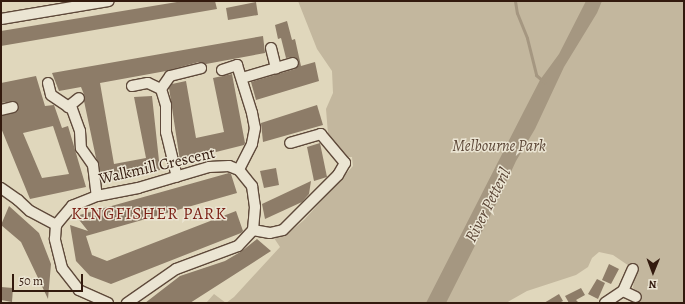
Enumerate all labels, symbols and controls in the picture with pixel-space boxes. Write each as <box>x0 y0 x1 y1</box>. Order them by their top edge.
park label: Melbourne Park <box>452 136 546 156</box>
street label: Walkmill Crescent <box>97 143 217 189</box>
water label: River Petteril <box>461 164 515 246</box>
district label: KINGFISHER PARK <box>71 204 227 224</box>
north arrow <box>633 252 673 292</box>
scale bar <box>14 266 85 292</box>
text: 50 m <box>19 273 43 289</box>
text: N <box>649 277 657 292</box>

